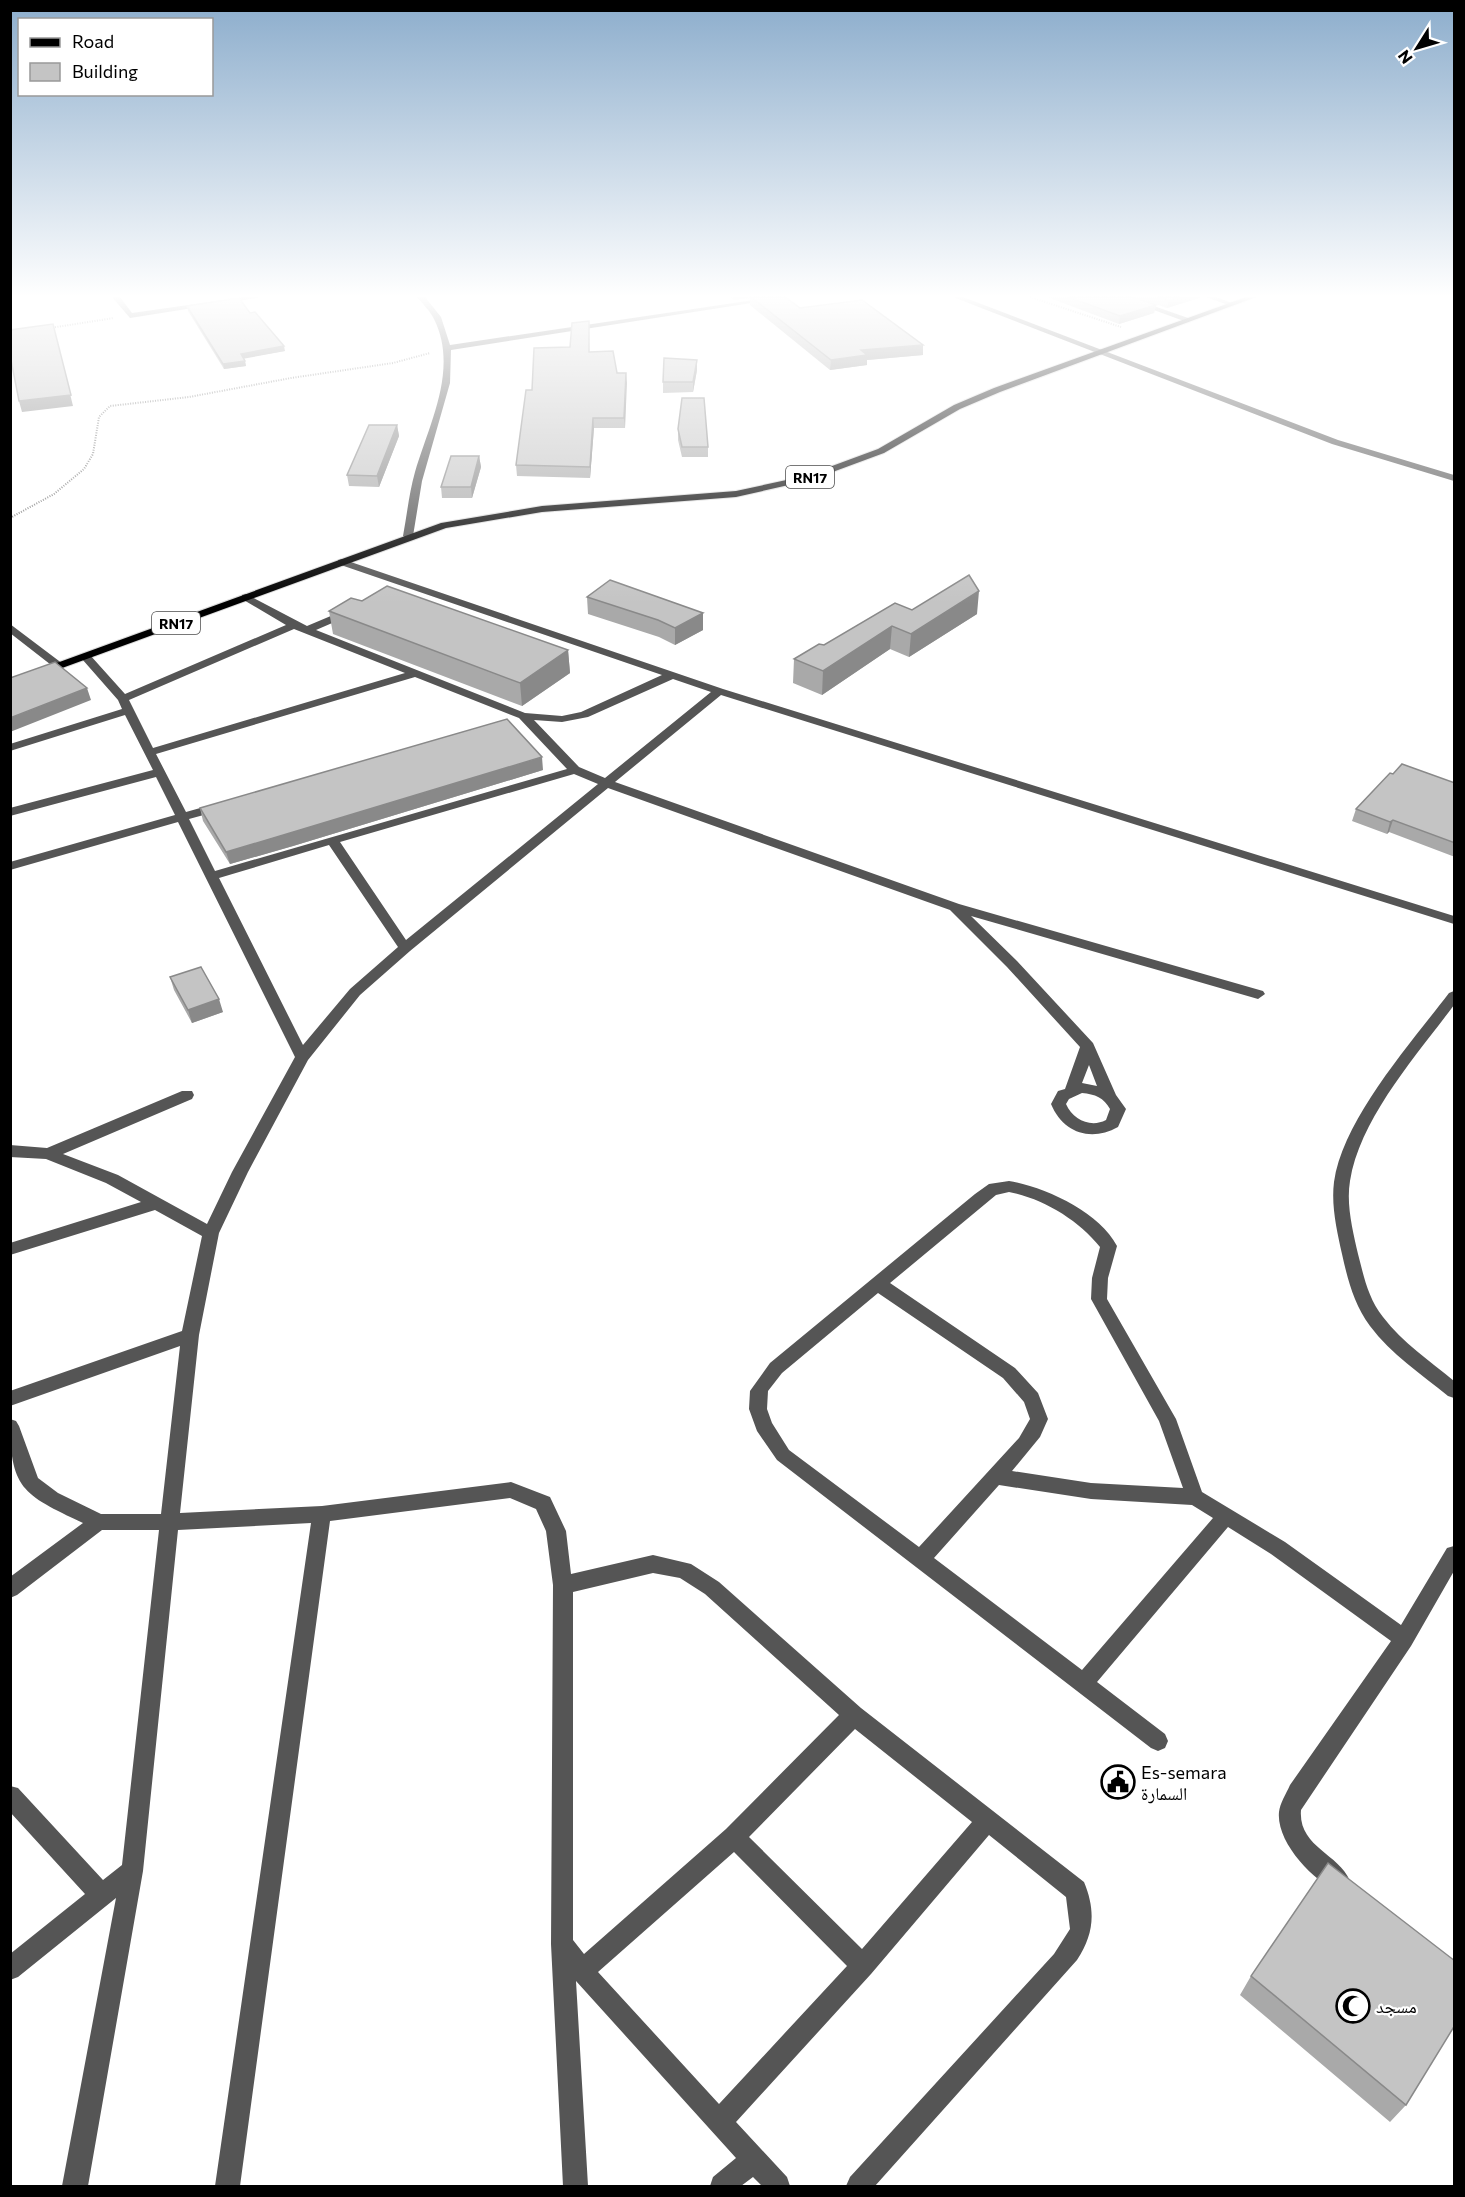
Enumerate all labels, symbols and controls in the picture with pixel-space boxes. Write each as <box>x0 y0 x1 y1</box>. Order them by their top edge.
legend <box>18 18 213 96</box>
north arrow <box>1387 18 1447 78</box>
text: Road <box>72 30 114 52</box>
text: N <box>1393 47 1416 68</box>
text: Building <box>72 60 138 82</box>
road number: RN17 <box>786 466 834 488</box>
road number: RN17 <box>152 612 200 634</box>
place label: Es-semara السمارة <box>1141 1761 1227 1804</box>
public building icon: Es-semara السمارة <box>1100 1764 1136 1800</box>
mosque icon: مسجد <box>1335 1988 1371 2024</box>
place label: مسجد <box>1376 1995 1417 2017</box>

